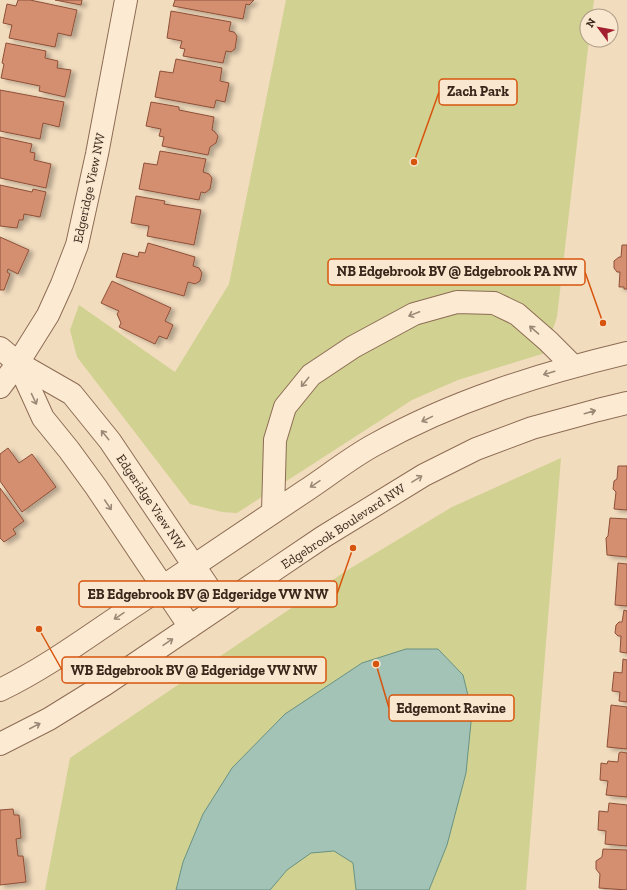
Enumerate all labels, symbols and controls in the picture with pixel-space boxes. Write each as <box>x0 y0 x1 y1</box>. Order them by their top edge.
north arrow <box>579 8 619 48</box>
text: N <box>583 15 599 30</box>
callout: Zach Park <box>439 79 517 105</box>
text: Zach Park <box>447 83 509 100</box>
street label: Edgeridge View NW <box>70 131 108 244</box>
callout: NB Edgebrook BV @ Edgebrook PA NW <box>328 259 585 285</box>
text: NB Edgebrook BV @ Edgebrook PA NW <box>337 263 578 280</box>
one-way arrow <box>409 311 421 319</box>
one-way arrow <box>529 325 539 334</box>
one-way arrow <box>542 370 555 377</box>
one-way arrow <box>300 377 309 388</box>
one-way arrow <box>31 392 38 404</box>
one-way arrow <box>583 408 596 415</box>
one-way arrow <box>421 416 433 423</box>
one-way arrow <box>101 429 109 440</box>
street label: Edgeridge View NW <box>113 451 189 553</box>
one-way arrow <box>412 474 423 483</box>
street label: Edgebrook Boulevard NW <box>278 480 409 572</box>
one-way arrow <box>310 480 321 488</box>
one-way arrow <box>104 500 112 511</box>
callout: EB Edgebrook BV @ Edgeridge VW NW <box>79 581 337 607</box>
text: EB Edgebrook BV @ Edgeridge VW NW <box>87 586 329 603</box>
one-way arrow <box>114 612 125 620</box>
one-way arrow <box>163 638 174 646</box>
callout: WB Edgebrook BV @ Edgeridge VW NW <box>62 657 326 683</box>
text: WB Edgebrook BV @ Edgeridge VW NW <box>71 662 317 679</box>
callout: Edgemont Ravine <box>389 695 514 721</box>
text: Edgemont Ravine <box>396 700 506 717</box>
one-way arrow <box>29 722 41 730</box>

